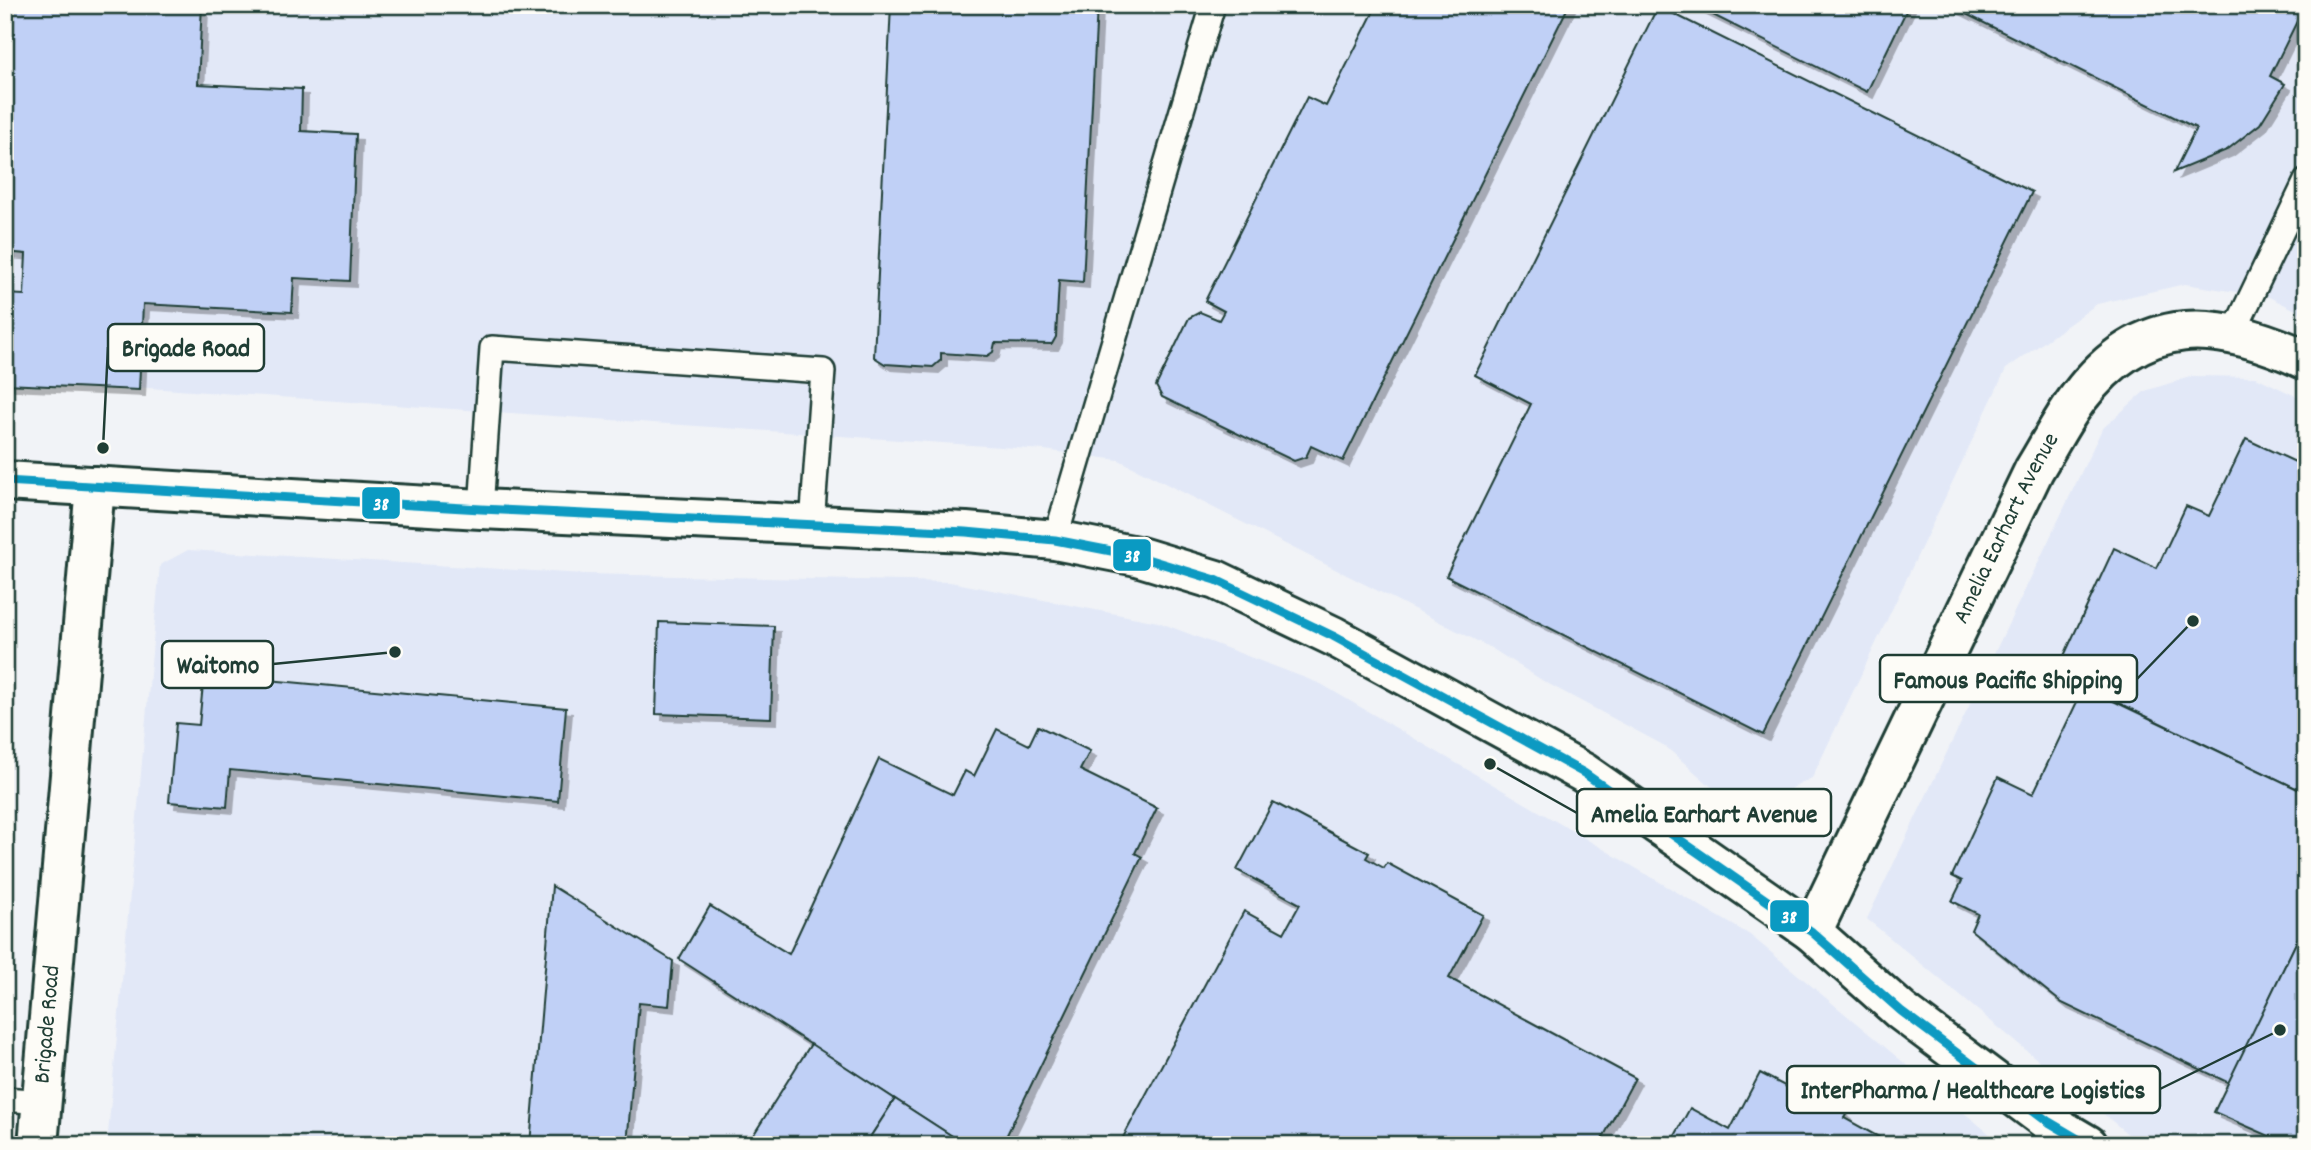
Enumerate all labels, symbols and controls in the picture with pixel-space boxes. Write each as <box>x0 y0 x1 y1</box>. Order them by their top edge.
callout: Brigade Road <box>108 324 264 371</box>
text: Brigade Road <box>122 332 250 369</box>
street label: Amelia Earhart Avenue <box>1945 427 2069 630</box>
line badge: 38 <box>361 486 401 520</box>
text: 38 <box>373 493 389 520</box>
line badge: 38 <box>1112 538 1152 572</box>
text: 38 <box>1124 545 1140 572</box>
callout: Waitomo <box>162 641 273 688</box>
text: Waitomo <box>177 649 260 686</box>
callout: Famous Pacific Shipping <box>1880 655 2137 702</box>
text: Famous Pacific Shipping <box>1893 664 2123 701</box>
callout: Amelia Earhart Avenue <box>1577 789 1831 836</box>
text: Amelia Earhart Avenue <box>1591 798 1817 835</box>
line badge: 38 <box>1769 899 1810 933</box>
text: 38 <box>1781 906 1797 933</box>
street label: Brigade Road <box>26 964 70 1085</box>
callout: InterPharma / Healthcare Logistics <box>1787 1066 2160 1113</box>
text: InterPharma / Healthcare Logistics <box>1800 1074 2146 1111</box>

